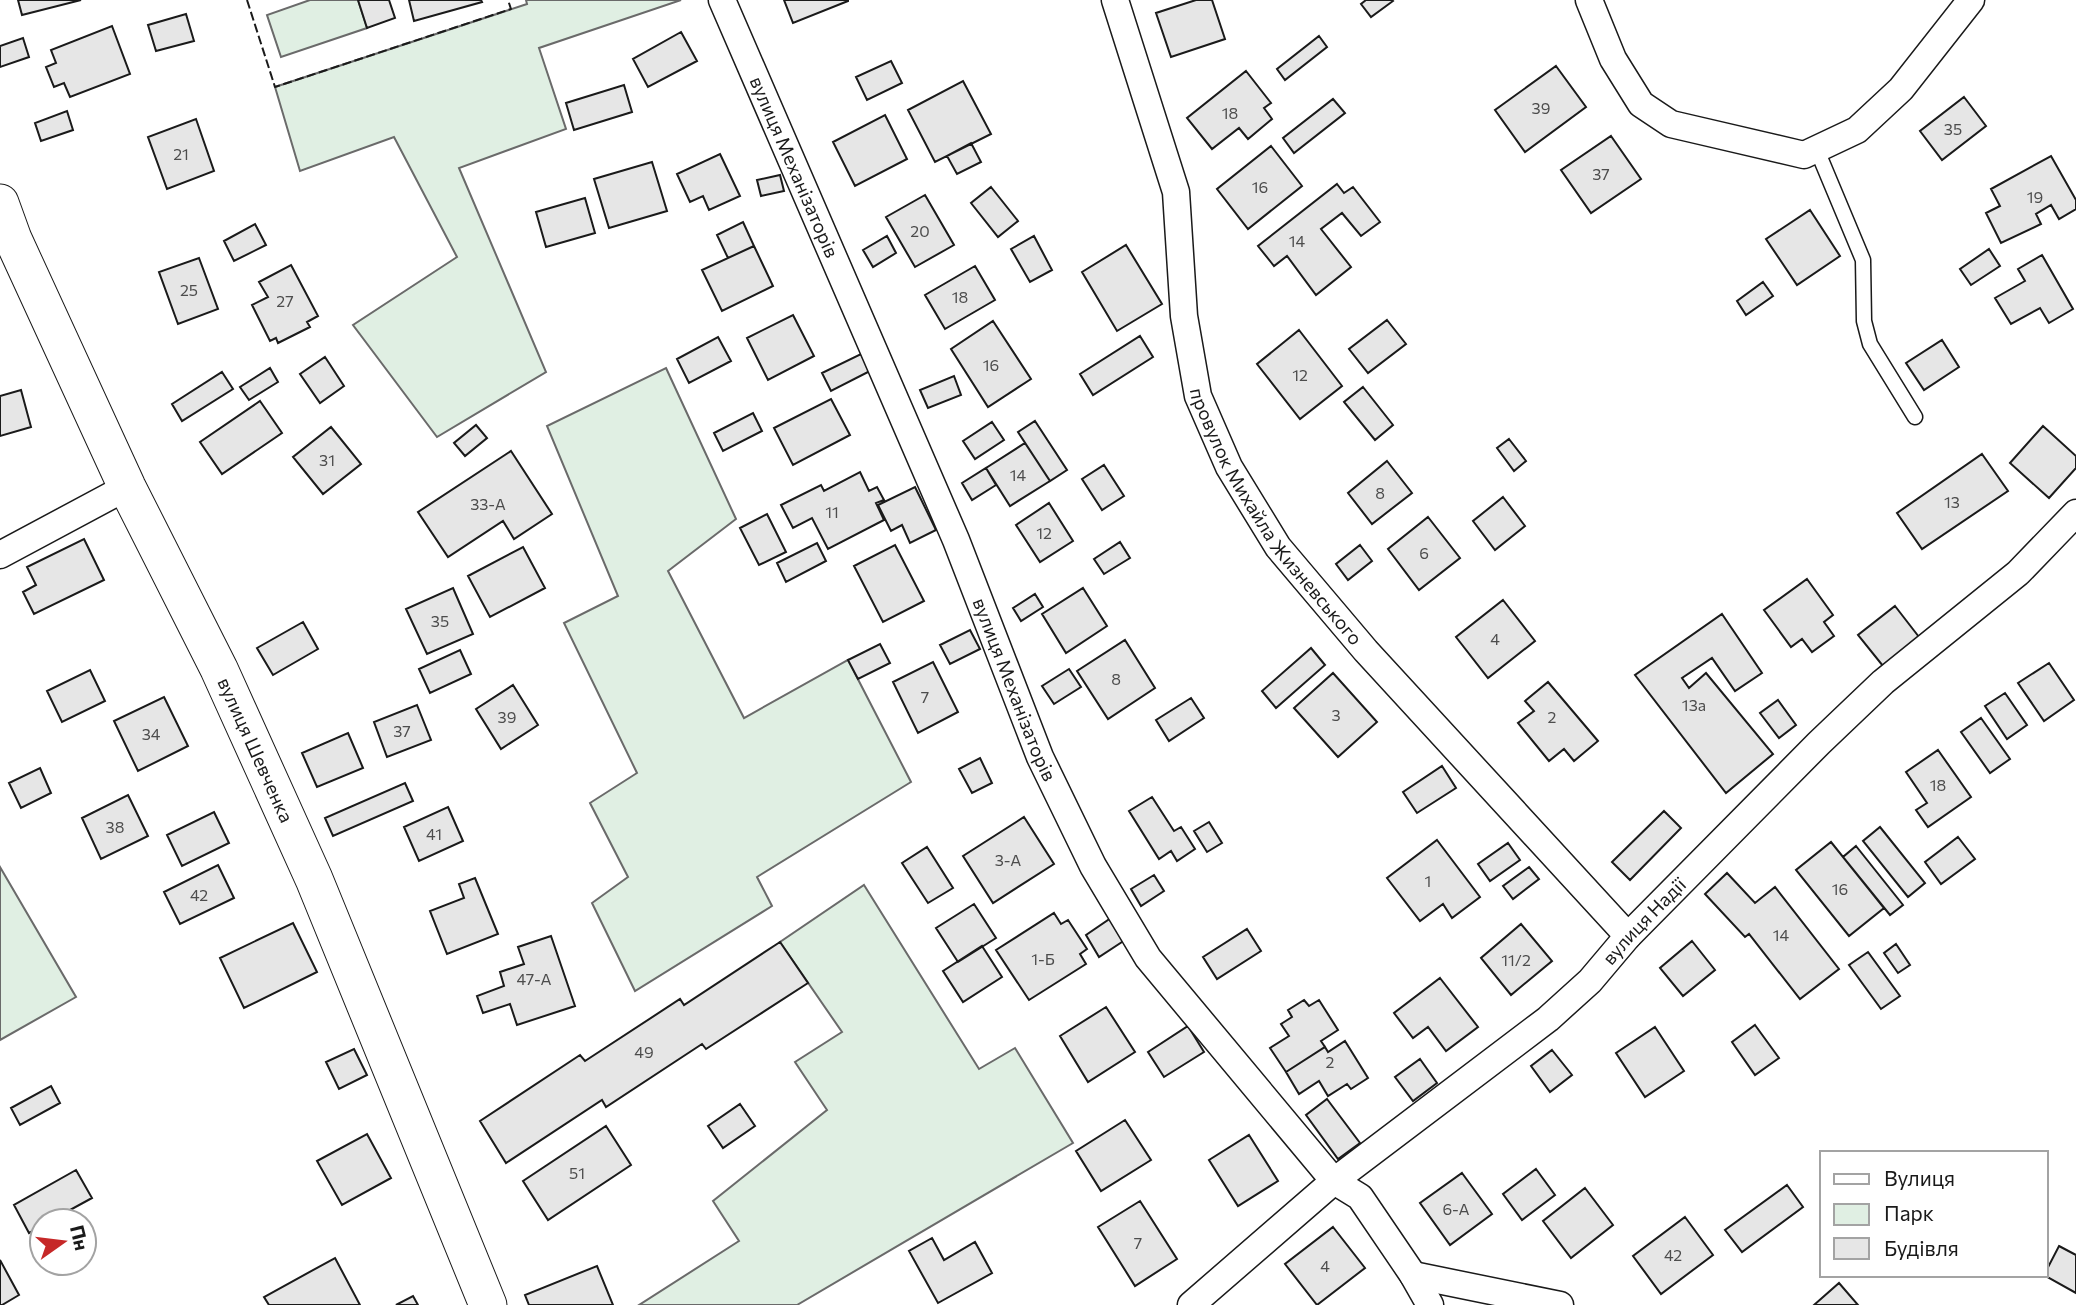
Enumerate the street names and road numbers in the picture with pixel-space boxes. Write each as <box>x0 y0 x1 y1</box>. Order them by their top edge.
street label: вулиця Механізаторів <box>746 73 844 261</box>
street label: провулок Михайла Жизневського <box>1186 386 1368 649</box>
street label: вулиця Механізаторів <box>968 594 1062 785</box>
street label: вулиця Шевченка <box>213 674 299 826</box>
street label: вулиця Надії <box>1597 872 1691 969</box>

